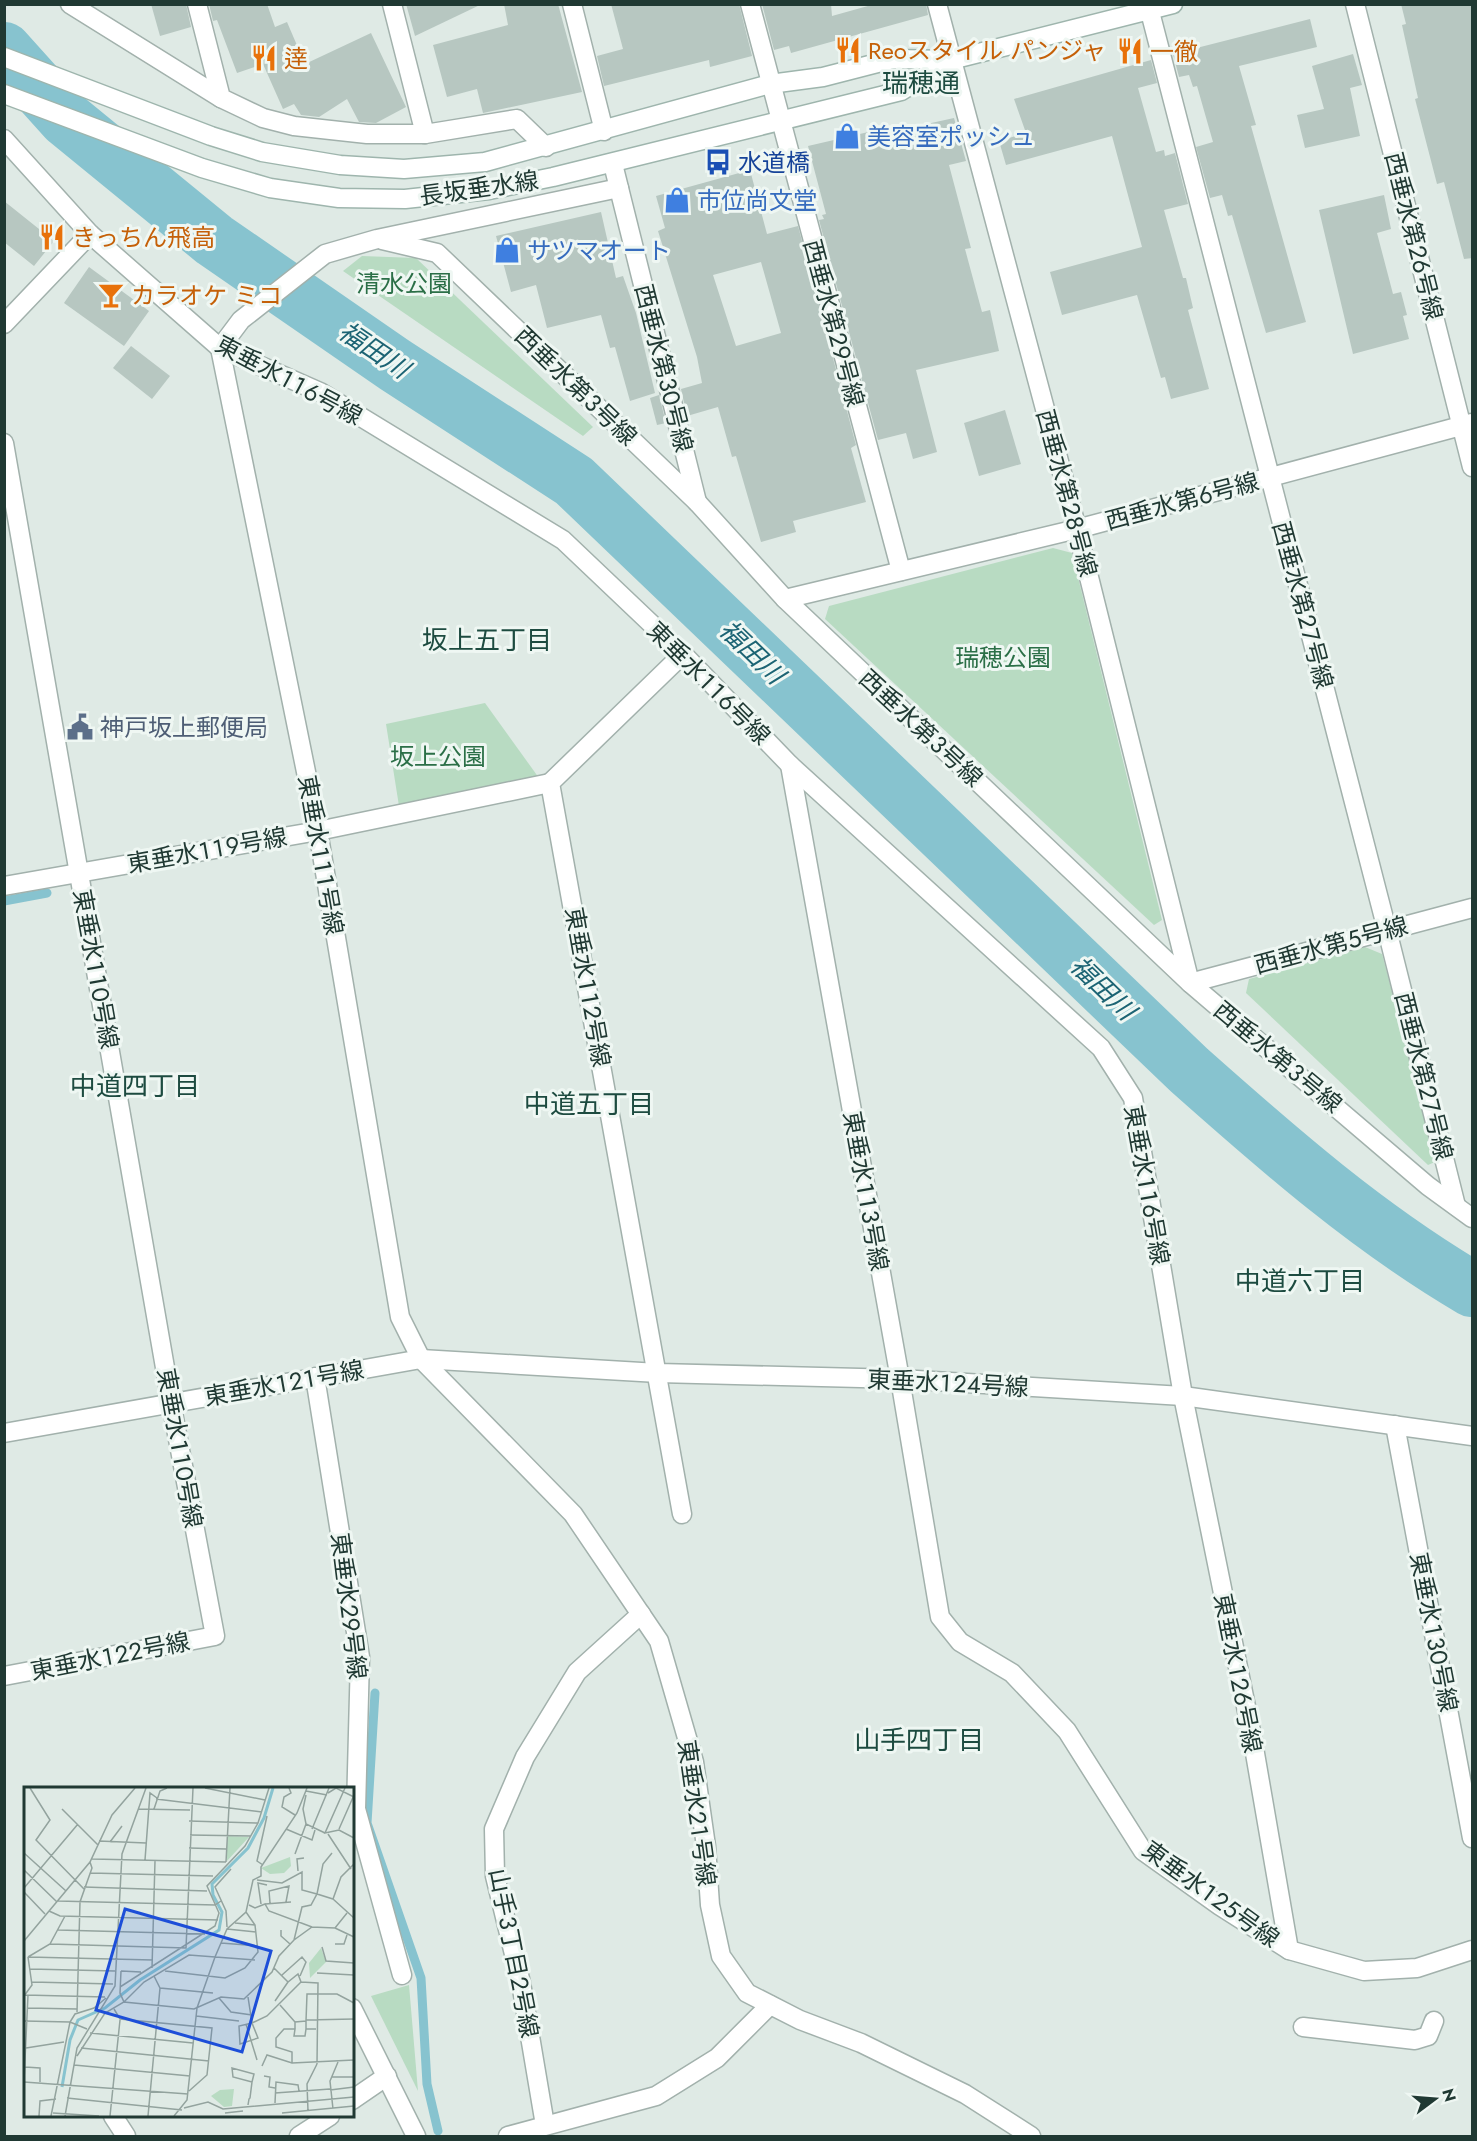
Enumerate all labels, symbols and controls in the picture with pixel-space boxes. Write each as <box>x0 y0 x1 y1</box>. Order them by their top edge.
place label: Reoスタイル パンジャ <box>868 33 1106 68</box>
place label: 一徹 <box>1150 34 1198 69</box>
restaurant icon: Reoスタイル パンジャ <box>833 35 863 65</box>
restaurant icon: 一徹 <box>1115 36 1145 66</box>
place label: 逹 <box>284 41 308 76</box>
restaurant icon: 逹 <box>249 43 279 73</box>
district label: 瑞穂通 <box>882 64 960 102</box>
place label: 美容室ポッシュ <box>867 119 1035 154</box>
shop icon: 美容室ポッシュ <box>832 121 862 151</box>
place label: 水道橋 <box>738 145 810 180</box>
bus stop icon: 水道橋 <box>703 147 733 177</box>
street label: 西垂水第２６号線 <box>1376 148 1452 324</box>
street label: 長坂垂水線 <box>417 162 541 214</box>
place label: 市位尚文堂 <box>697 183 817 218</box>
shop icon: 市位尚文堂 <box>662 185 692 215</box>
place label: きっちん飛高 <box>72 220 215 255</box>
restaurant icon: きっちん飛高 <box>37 222 67 252</box>
place label: サツマオート <box>527 233 671 268</box>
shop icon: サツマオート <box>492 235 522 265</box>
street label: 西垂水第２９号線 <box>795 235 873 411</box>
park label: 清水公園 <box>356 266 452 301</box>
place label: カラオケ ミコ <box>131 278 282 313</box>
bar icon: カラオケ ミコ <box>96 280 126 310</box>
street label: 西垂水第３０号線 <box>626 280 702 456</box>
water label: 福田川 <box>331 312 419 389</box>
street label: 西垂水第３号線 <box>507 319 645 453</box>
street label: 東垂水１１６号線 <box>209 327 369 433</box>
street label: 西垂水第２８号線 <box>1028 405 1106 581</box>
street label: 西垂水第６号線 <box>1101 464 1263 538</box>
street label: 西垂水第２７号線 <box>1264 517 1342 693</box>
water label: 福田川 <box>711 611 795 695</box>
street label: 東垂水１１６号線 <box>639 613 779 753</box>
district label: 坂上五丁目 <box>422 621 552 659</box>
park label: 瑞穂公園 <box>955 640 1051 675</box>
street label: 西垂水第３号線 <box>851 661 991 795</box>
place label: 神戸坂上郵便局 <box>100 710 268 745</box>
public building icon: 神戸坂上郵便局 <box>65 712 95 742</box>
park label: 坂上公園 <box>390 739 486 774</box>
street label: 東垂水１１１号線 <box>290 772 352 938</box>
street label: 東垂水１１９号線 <box>124 819 290 881</box>
street label: 東垂水１１０号線 <box>65 886 127 1052</box>
street label: 東垂水１１２号線 <box>557 904 619 1070</box>
street label: 西垂水第５号線 <box>1250 908 1412 982</box>
water label: 福田川 <box>1062 947 1146 1031</box>
street label: 西垂水第２７号線 <box>1386 988 1462 1164</box>
street label: 西垂水第３号線 <box>1206 993 1350 1121</box>
district label: 中道四丁目 <box>70 1067 200 1105</box>
district label: 中道五丁目 <box>524 1085 654 1123</box>
street label: 東垂水１１６号線 <box>1116 1102 1178 1268</box>
street label: 東垂水１１３号線 <box>835 1108 897 1274</box>
district label: 中道六丁目 <box>1235 1262 1365 1300</box>
street label: 東垂水１２１号線 <box>201 1352 367 1414</box>
street label: 東垂水１２４号線 <box>866 1361 1030 1405</box>
street label: 東垂水１１０号線 <box>149 1365 211 1531</box>
street label: 東垂水２９号線 <box>323 1530 375 1682</box>
street label: 東垂水１３０号線 <box>1401 1549 1467 1715</box>
street label: 東垂水１２６号線 <box>1205 1590 1271 1756</box>
street label: 東垂水１２２号線 <box>27 1623 193 1689</box>
district label: 山手四丁目 <box>854 1721 984 1759</box>
street label: 東垂水２１号線 <box>669 1737 725 1889</box>
inset map <box>24 1787 354 2117</box>
street label: 東垂水１２５号線 <box>1135 1832 1287 1956</box>
street label: 山手３丁目２号線 <box>480 1865 548 2041</box>
north arrow <box>1405 2069 1465 2129</box>
text: N <box>1436 2086 1462 2104</box>

